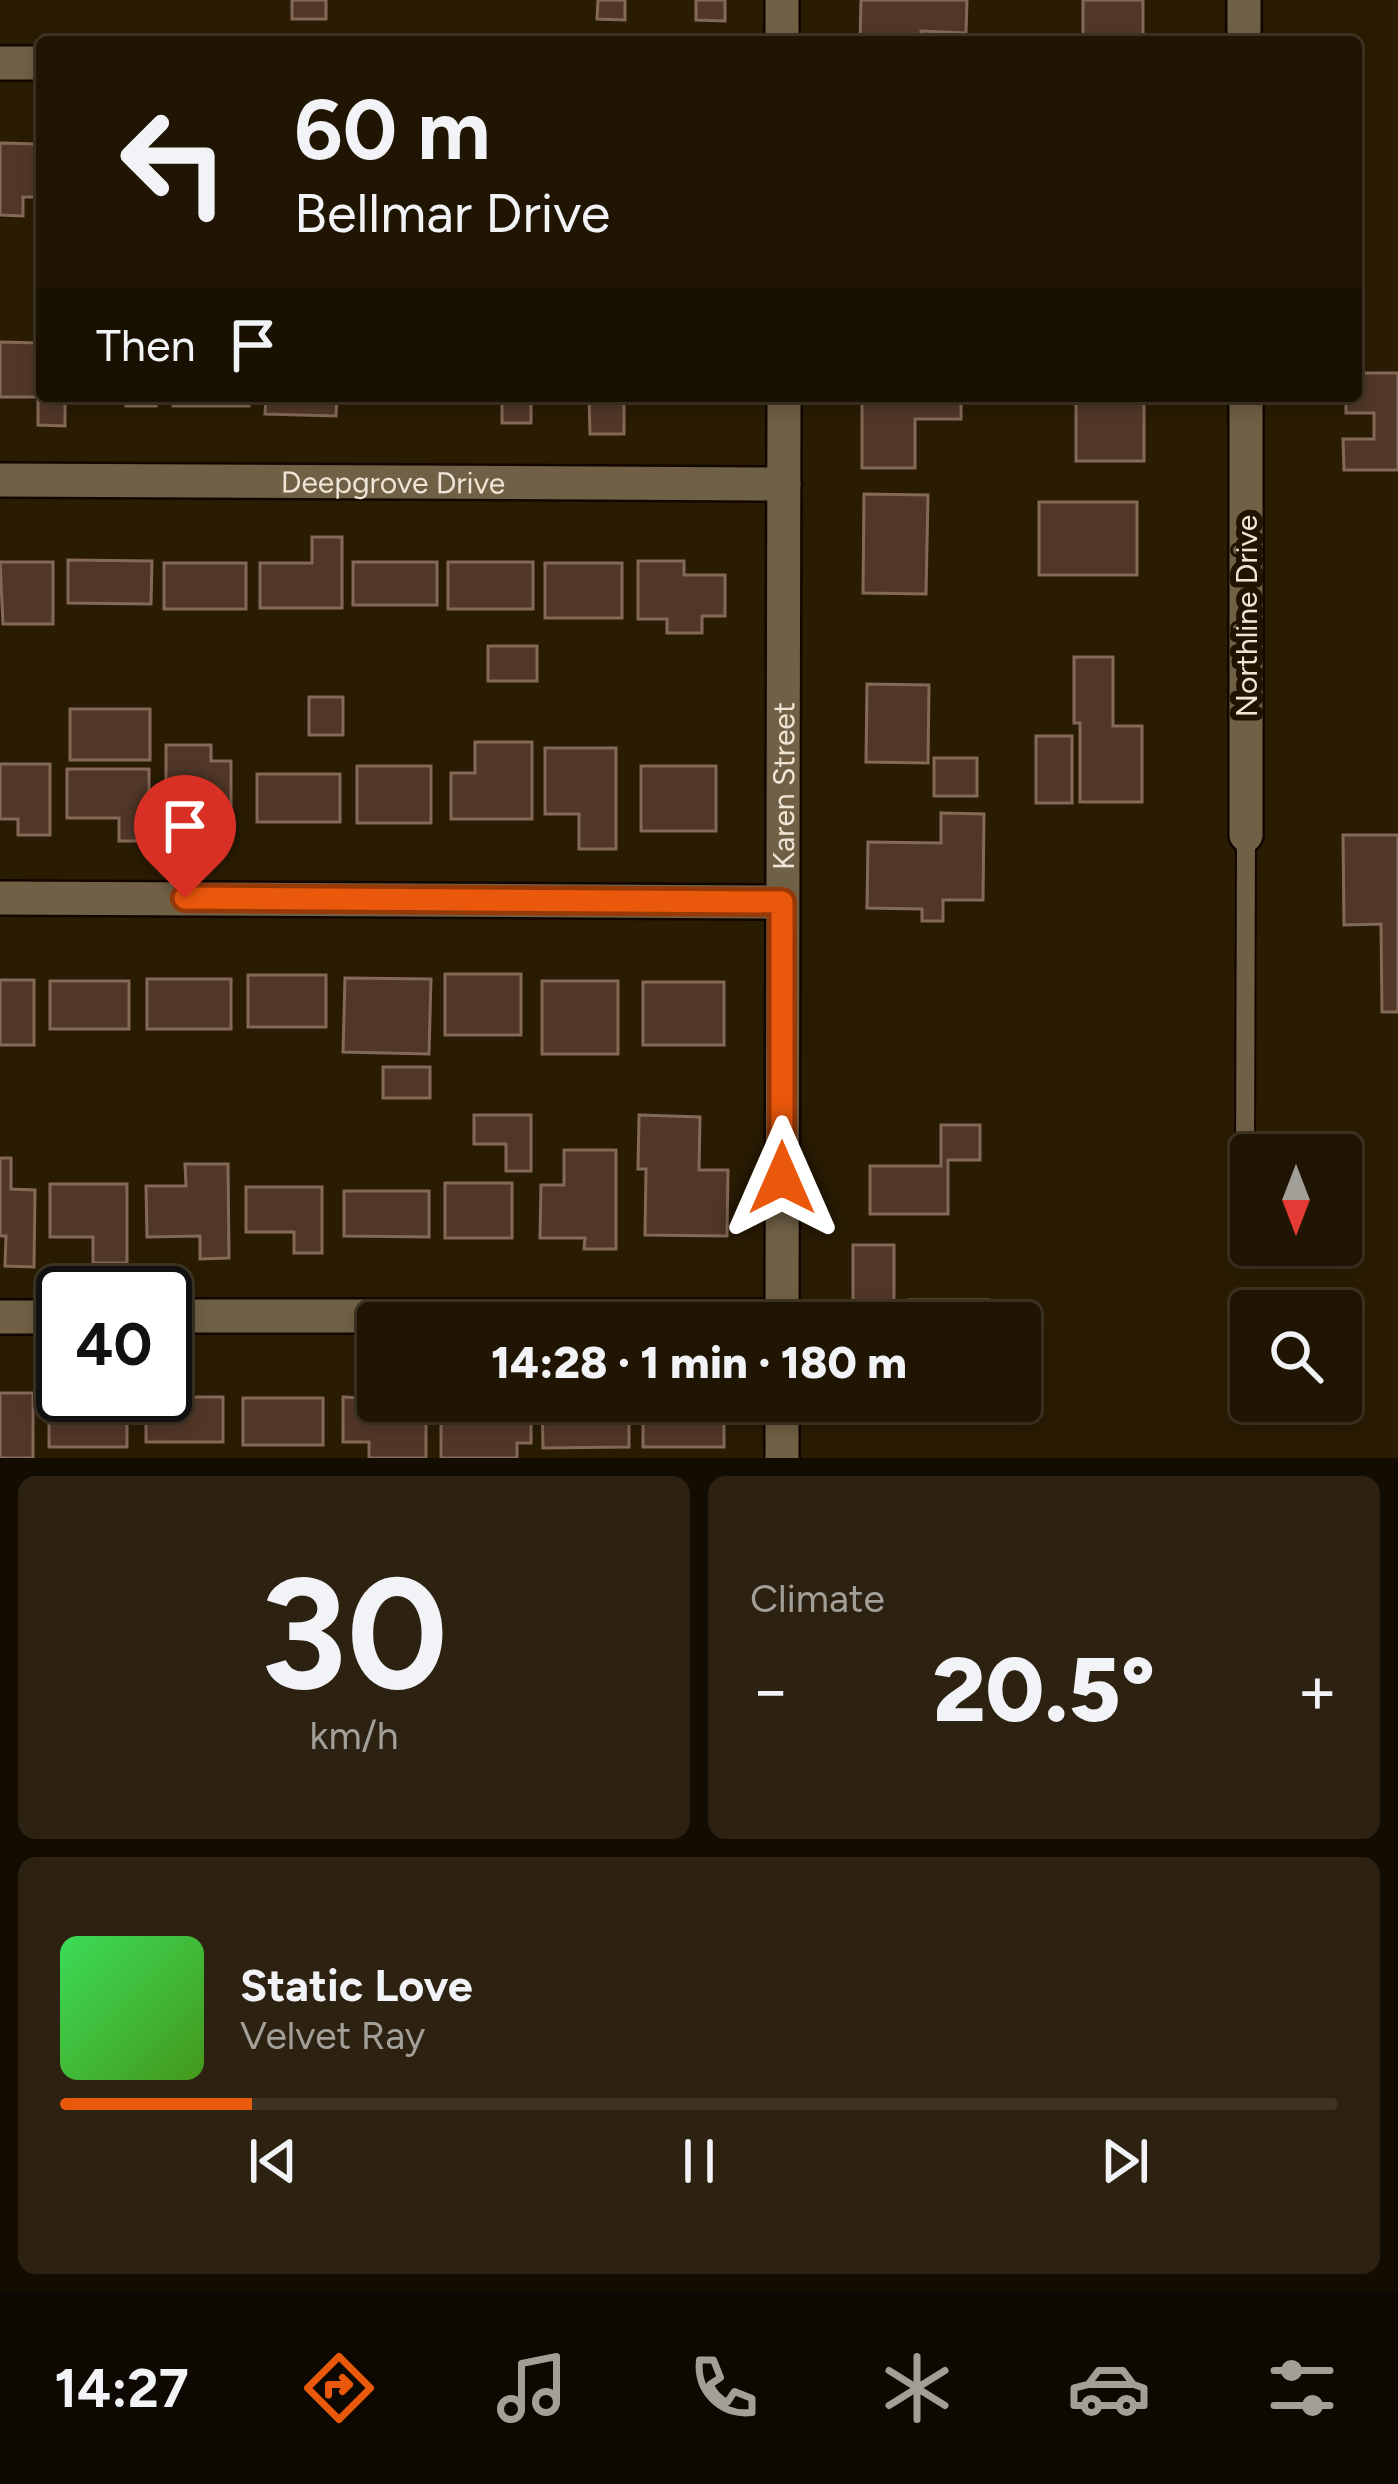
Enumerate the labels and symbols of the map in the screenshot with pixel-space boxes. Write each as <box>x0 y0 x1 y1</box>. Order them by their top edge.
street label: Deepgrove Drive <box>281 463 505 501</box>
street label: Northline Drive <box>1228 515 1265 717</box>
street label: Karen Street <box>764 702 802 870</box>
pin <box>134 775 236 898</box>
position arrow <box>719 1115 845 1241</box>
north arrow <box>1230 1134 1362 1266</box>
speed limit sign: 40 <box>36 1266 192 1422</box>

